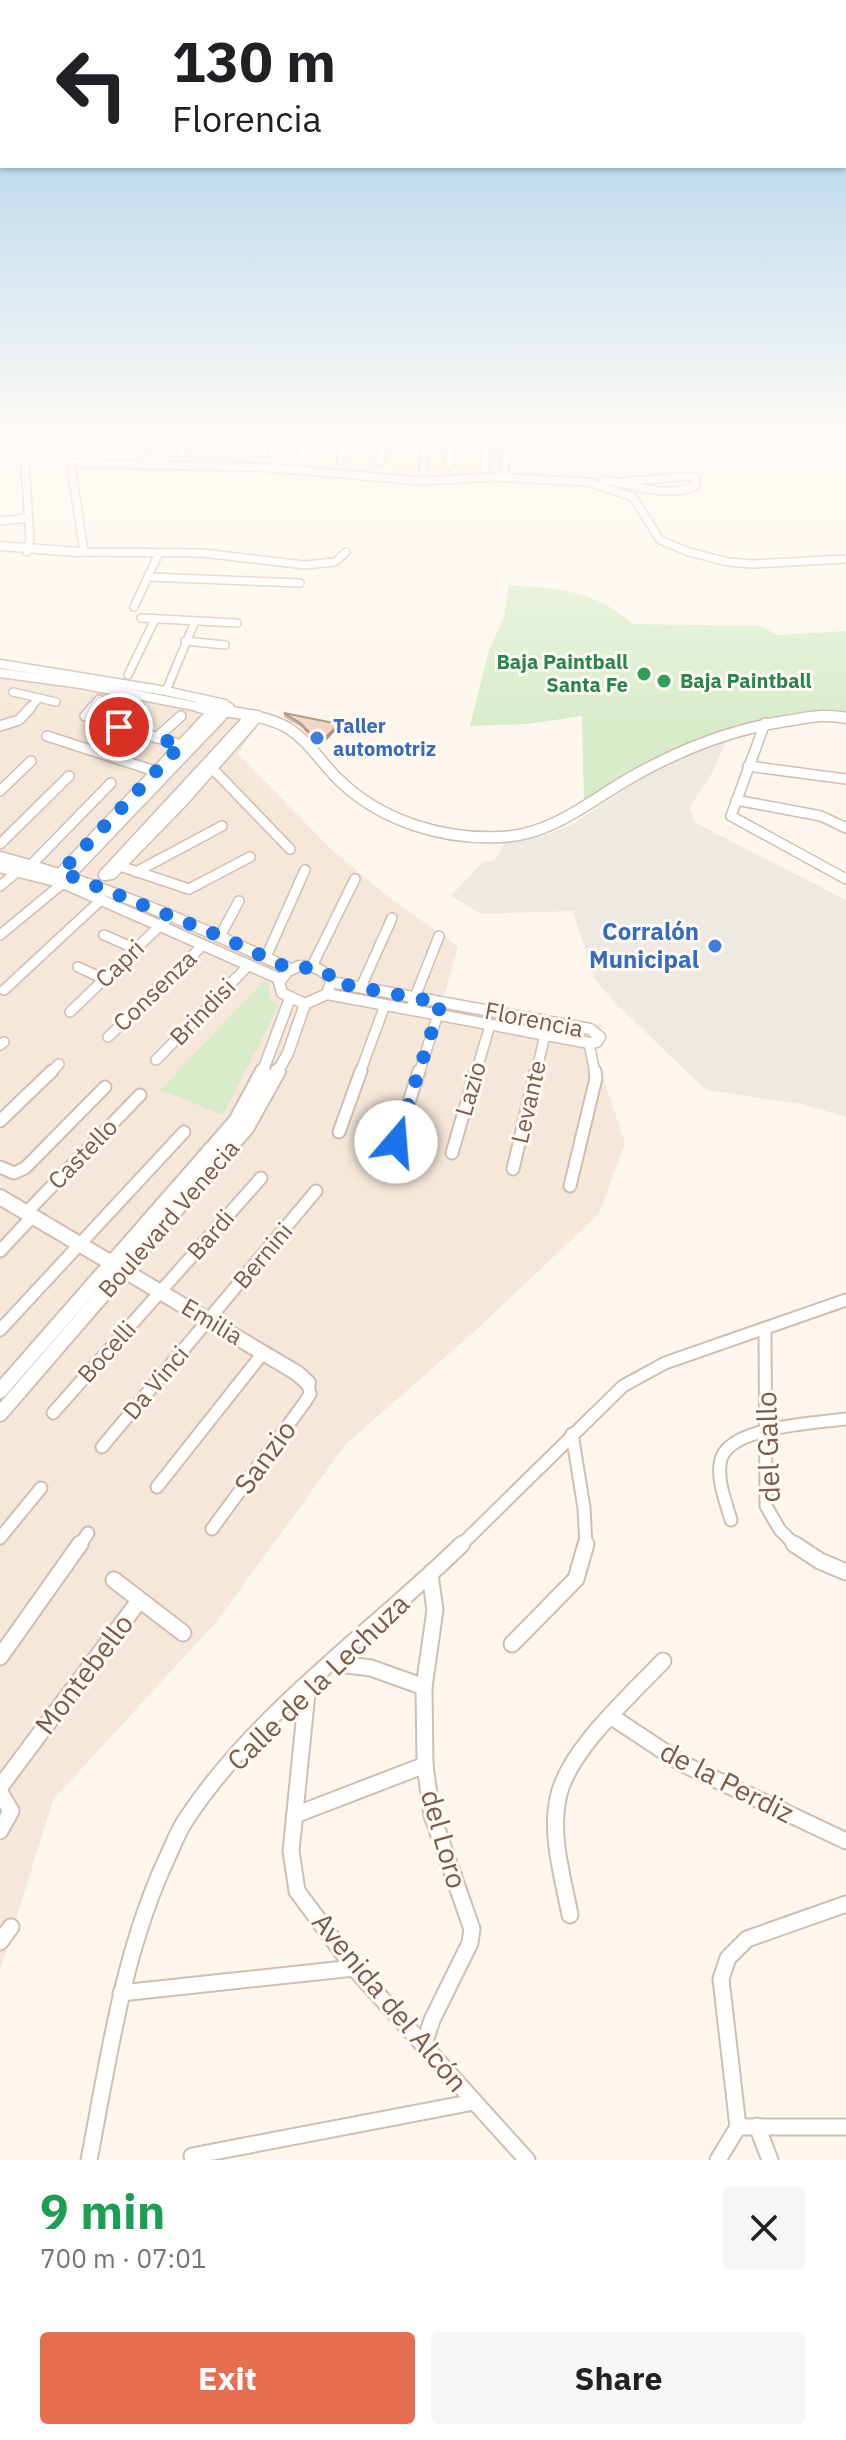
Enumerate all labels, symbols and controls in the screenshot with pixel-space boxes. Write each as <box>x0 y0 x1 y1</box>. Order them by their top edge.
text: 130 m <box>172 25 336 97</box>
icon: left <box>40 32 144 136</box>
text: Florencia <box>172 95 322 142</box>
place label: Baja Paintball Santa Fe <box>496 648 628 698</box>
marker: Baja Paintball Santa Fe <box>635 665 653 683</box>
place label: Baja Paintball <box>680 667 812 694</box>
marker: Baja Paintball <box>655 672 673 690</box>
pin <box>85 693 153 761</box>
icon: arrive <box>97 705 141 749</box>
place label: Taller automotriz <box>333 712 436 762</box>
marker: Taller automotriz <box>308 729 326 747</box>
place label: Corralón Municipal <box>589 915 699 975</box>
street label: Capri <box>88 932 151 994</box>
marker: Corralón Municipal <box>706 937 724 955</box>
street label: Consenza <box>106 942 203 1038</box>
street label: Brindisi <box>162 971 242 1052</box>
street label: Florencia <box>482 994 586 1044</box>
street label: Levante <box>503 1057 553 1146</box>
street label: Lazio <box>447 1058 493 1120</box>
position arrow <box>354 1100 438 1184</box>
street label: Castello <box>41 1111 124 1196</box>
street label: Boulevard Venecia <box>91 1132 246 1304</box>
street label: Bardi <box>179 1202 241 1266</box>
street label: Bernini <box>225 1216 299 1295</box>
street label: Emilia <box>176 1290 249 1352</box>
street label: Bocelli <box>70 1313 143 1389</box>
street label: Da Vinci <box>115 1339 195 1426</box>
street label: del Gallo <box>747 1391 788 1503</box>
street label: Sanzio <box>225 1412 304 1501</box>
street label: Calle de la Lechuza <box>219 1585 417 1778</box>
street label: Montebello <box>26 1606 141 1741</box>
street label: de la Perdiz <box>654 1732 800 1831</box>
street label: del Loro <box>413 1785 476 1893</box>
street label: Avenida del Alcón <box>304 1904 477 2099</box>
text: 9 min <box>40 2180 165 2242</box>
button: close <box>722 2186 806 2270</box>
text: 700 m · 07:01 <box>40 2241 206 2275</box>
button: Exit <box>40 2332 415 2424</box>
button: Share <box>431 2332 806 2424</box>

